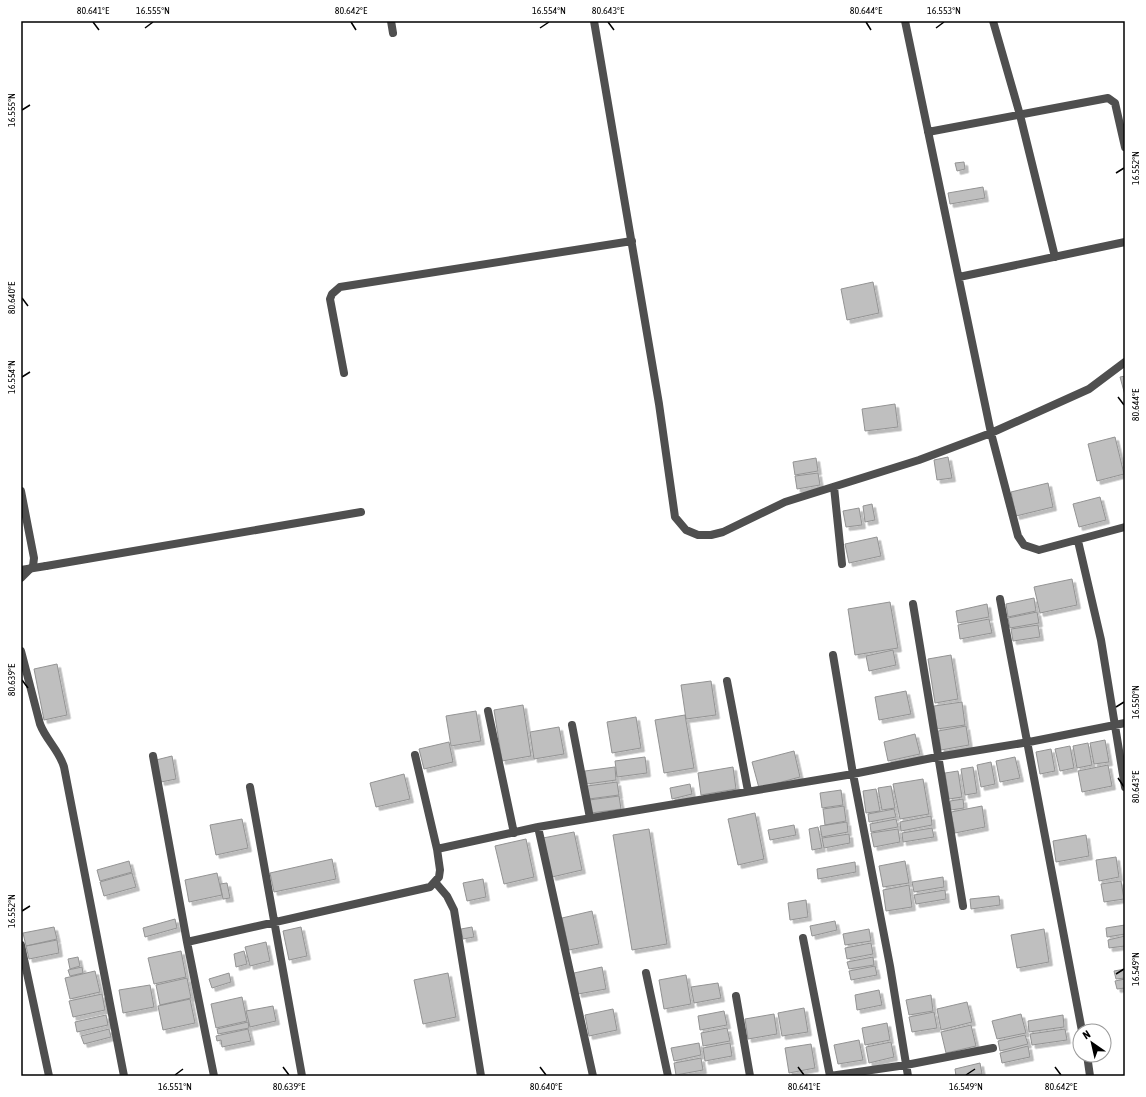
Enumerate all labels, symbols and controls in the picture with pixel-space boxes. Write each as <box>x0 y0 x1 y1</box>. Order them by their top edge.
text: 80.641°E <box>77 5 110 16</box>
text: 16.555°N <box>136 5 170 16</box>
text: 80.642°E <box>335 5 368 16</box>
text: 16.554°N <box>532 5 566 16</box>
text: 80.643°E <box>592 5 625 16</box>
text: 80.644°E <box>850 5 883 16</box>
text: 16.553°N <box>927 5 961 16</box>
text: 16.555°N <box>6 93 17 127</box>
text: 16.552°N <box>1130 151 1141 185</box>
text: 80.640°E <box>6 281 17 314</box>
text: 16.554°N <box>6 360 17 394</box>
text: 80.644°E <box>1130 388 1141 421</box>
text: 80.639°E <box>6 663 17 696</box>
text: 16.550°N <box>1130 685 1141 719</box>
text: 80.643°E <box>1130 770 1141 803</box>
text: 16.552°N <box>6 894 17 928</box>
text: 16.549°N <box>1130 952 1141 986</box>
north arrow <box>1072 1023 1112 1063</box>
text: N <box>1080 1028 1092 1042</box>
text: 16.551°N <box>158 1081 192 1092</box>
text: 80.639°E <box>273 1081 306 1092</box>
text: 80.640°E <box>530 1081 563 1092</box>
text: 80.641°E <box>788 1081 821 1092</box>
text: 16.549°N <box>949 1081 983 1092</box>
text: 80.642°E <box>1045 1081 1078 1092</box>

